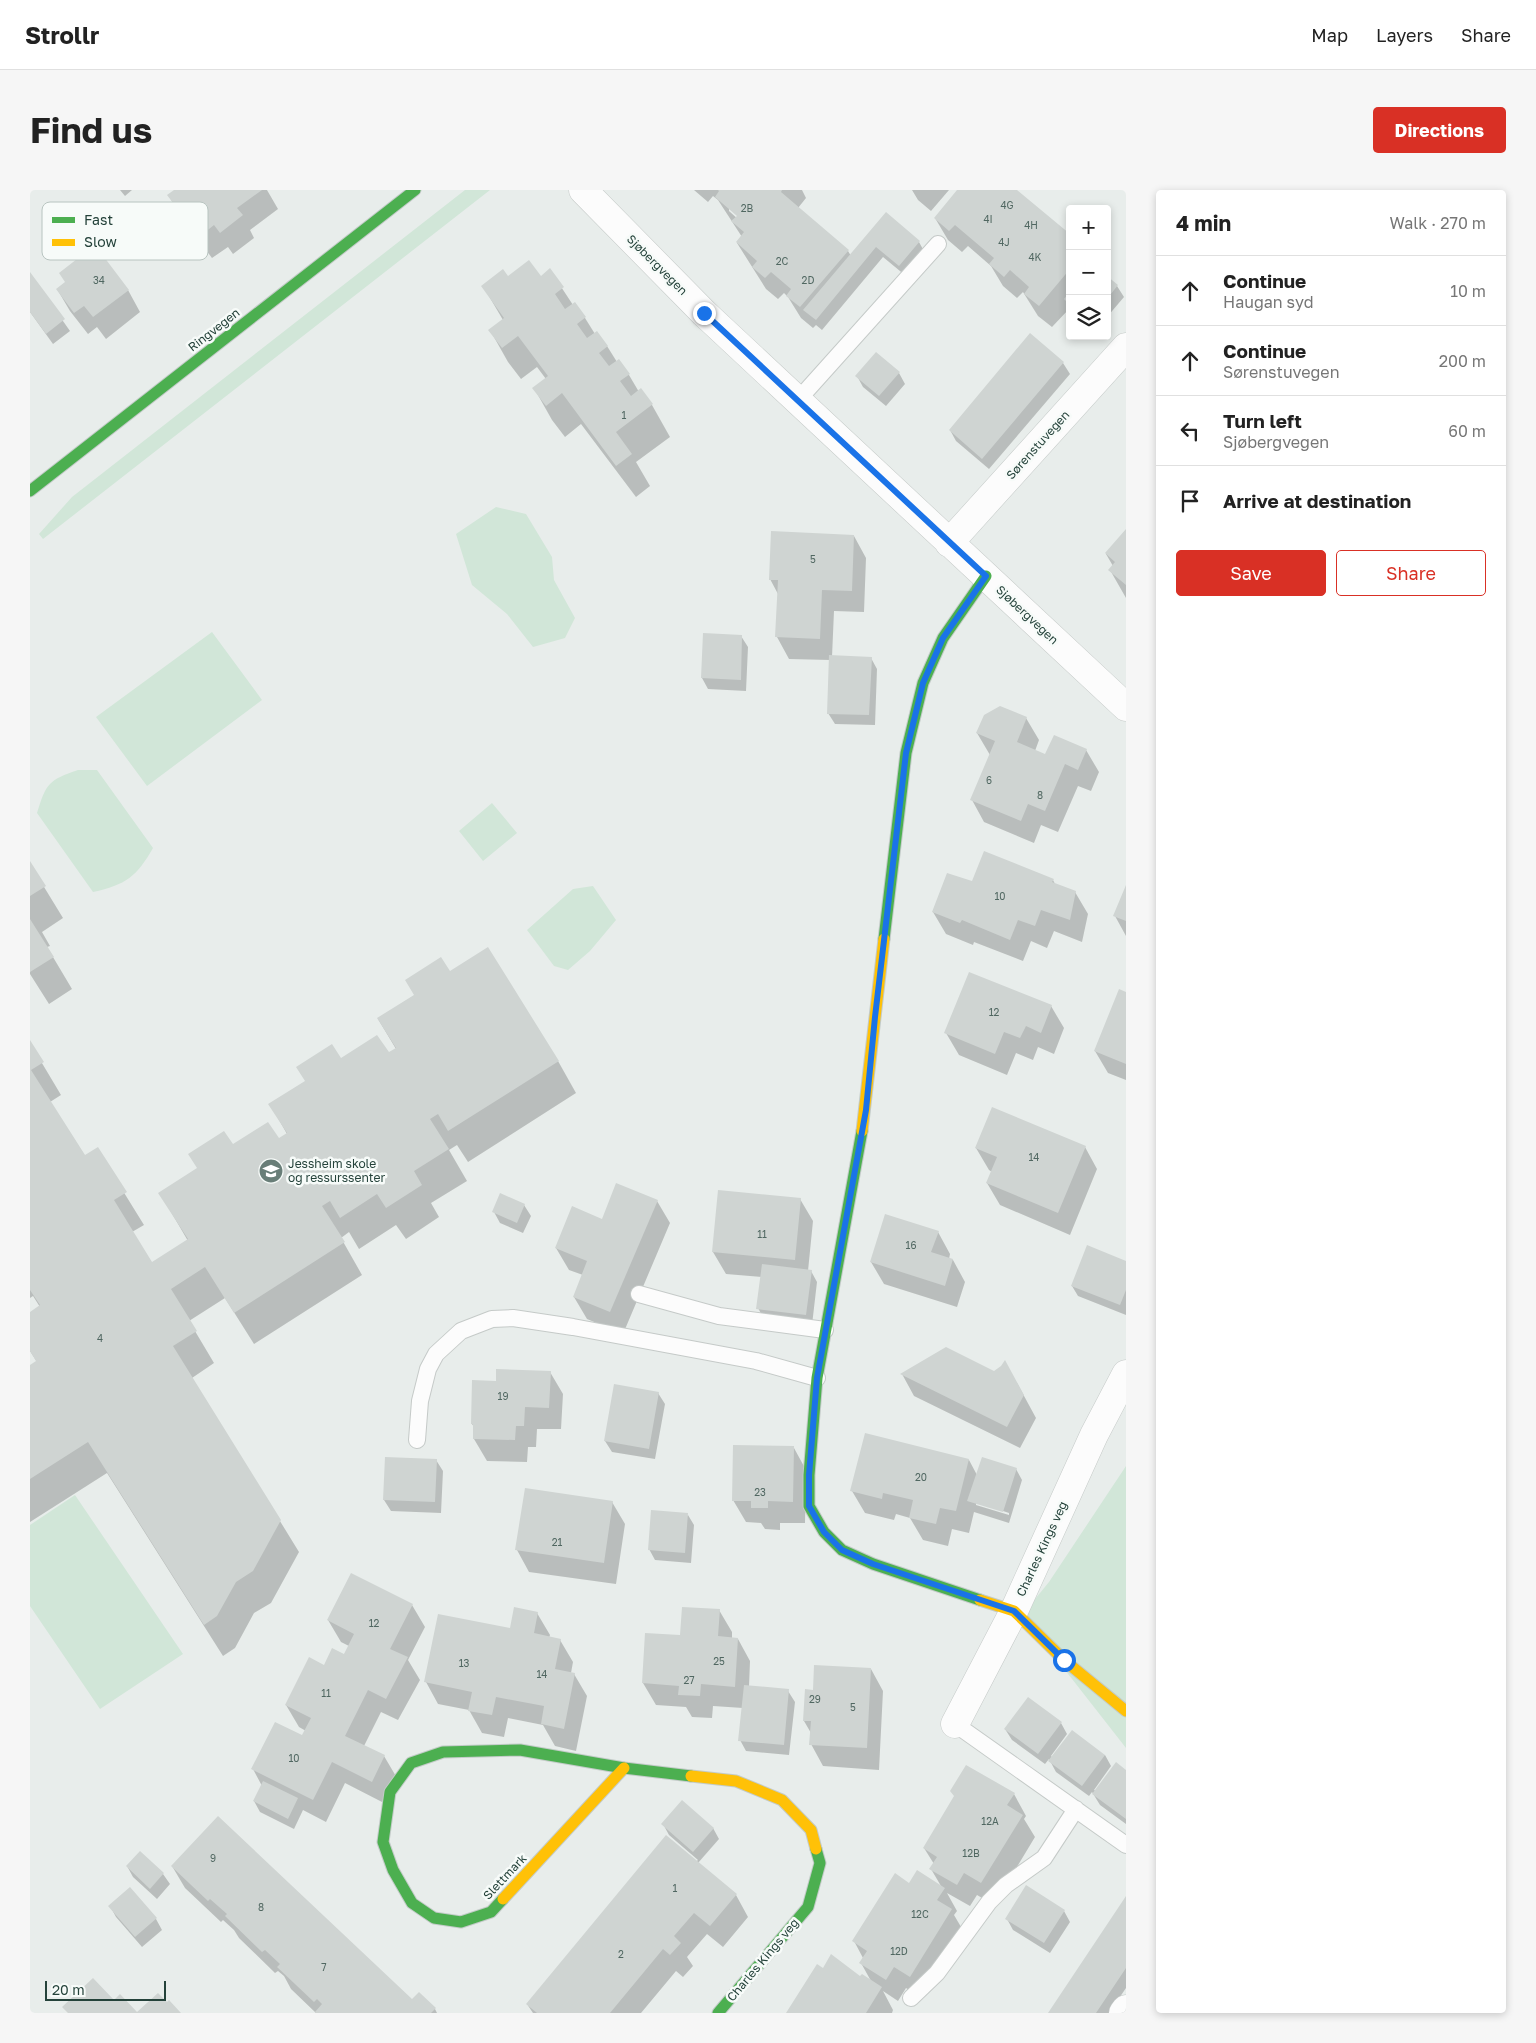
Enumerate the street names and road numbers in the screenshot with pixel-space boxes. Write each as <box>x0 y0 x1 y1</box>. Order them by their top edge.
street label: Sjøbergvegen <box>624 231 691 298</box>
street label: Ringvegen <box>185 305 242 354</box>
street label: Sørenstuvegen <box>1003 407 1072 482</box>
street label: Sjøbergvegen <box>993 582 1062 647</box>
street label: Charles Kings veg <box>1013 1499 1070 1599</box>
street label: Slettmark <box>480 1851 530 1903</box>
street label: Charles Kings veg <box>724 1915 802 2004</box>

